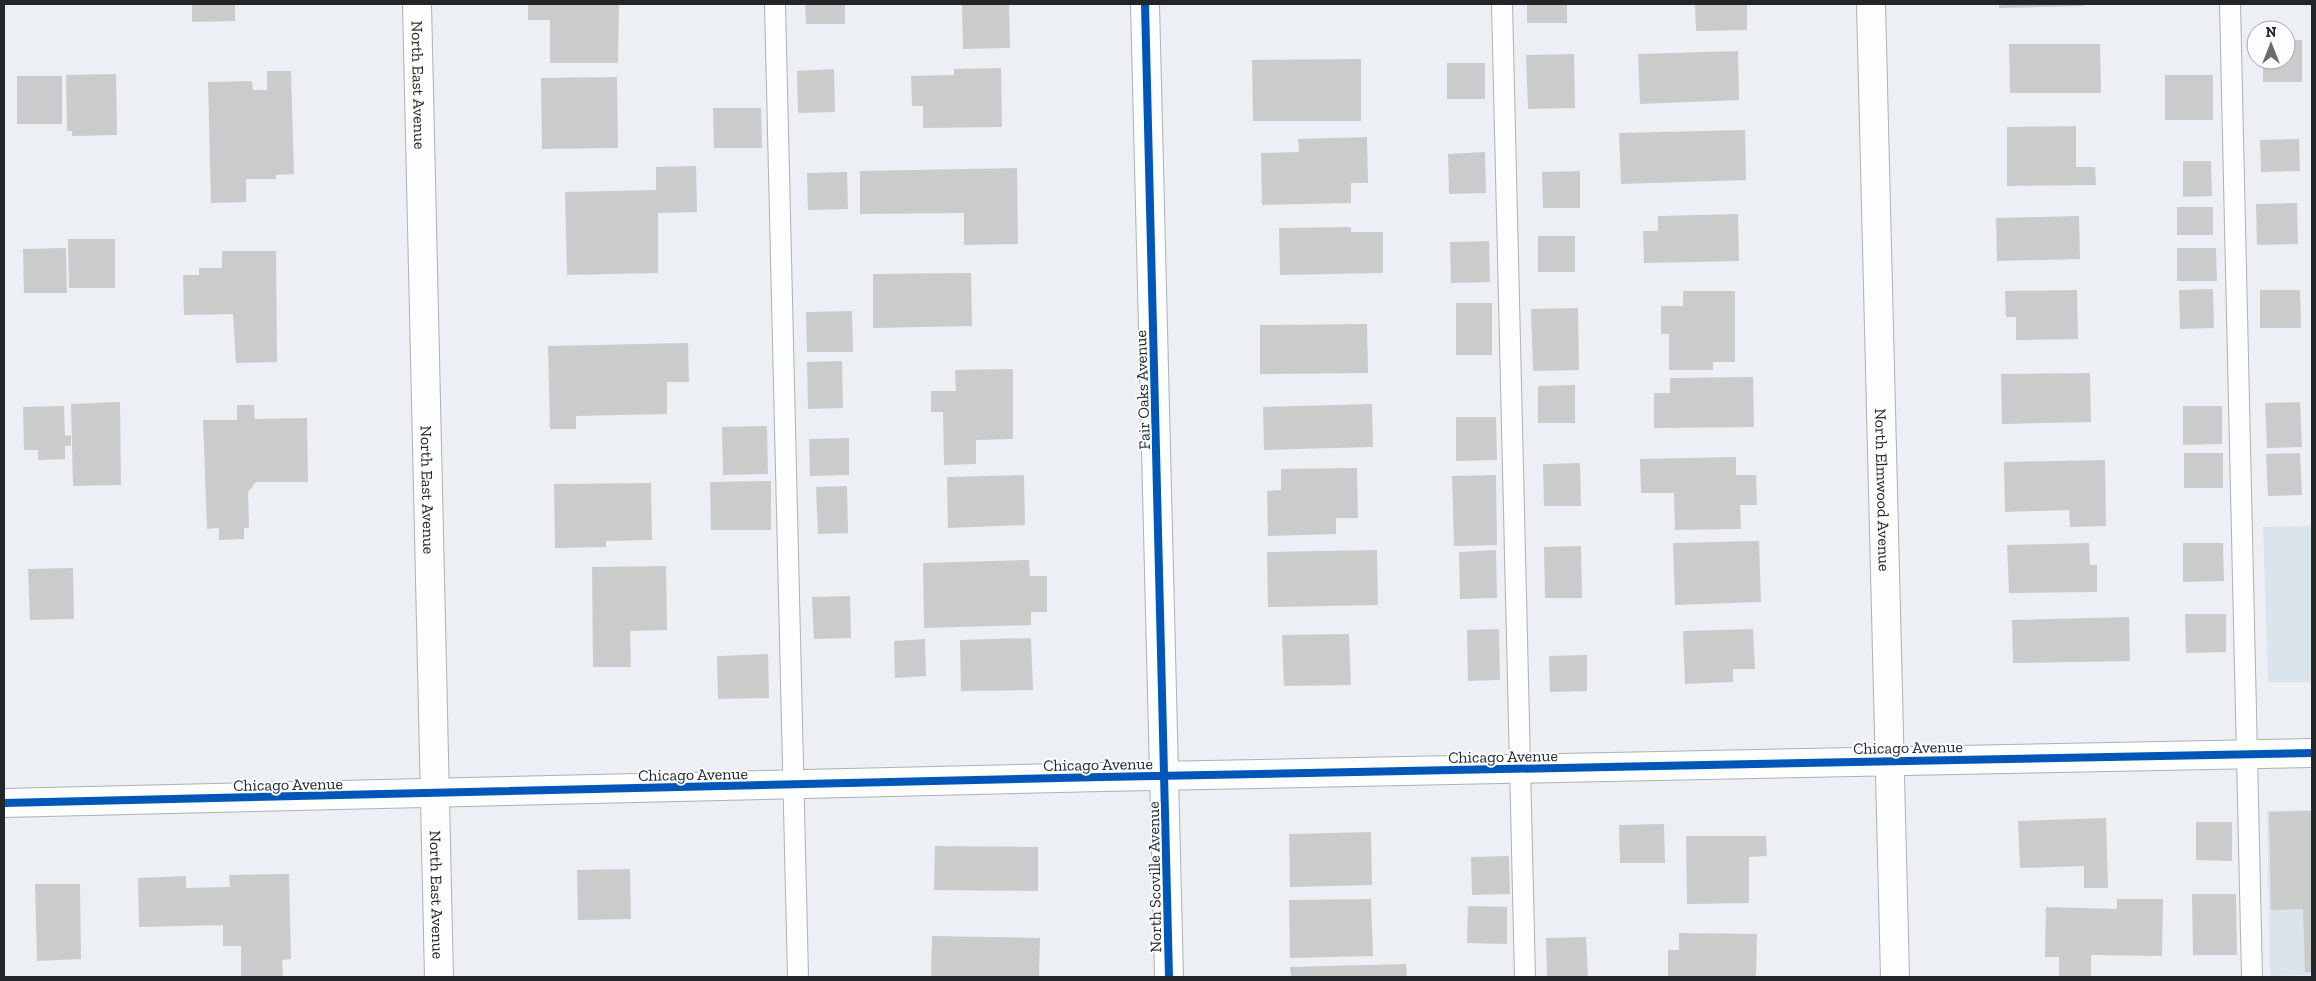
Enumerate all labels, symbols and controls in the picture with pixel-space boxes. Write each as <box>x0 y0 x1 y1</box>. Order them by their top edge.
street label: North East Avenue <box>407 20 429 150</box>
north arrow <box>2246 20 2296 70</box>
text: N <box>2266 24 2277 41</box>
street label: Fair Oaks Avenue <box>1131 330 1154 450</box>
street label: North Elmwood Avenue <box>1871 408 1894 572</box>
street label: North East Avenue <box>417 425 438 554</box>
street label: Chicago Avenue <box>1853 737 1963 758</box>
street label: Chicago Avenue <box>1448 746 1558 767</box>
street label: Chicago Avenue <box>1043 754 1153 775</box>
street label: Chicago Avenue <box>638 764 748 785</box>
street label: Chicago Avenue <box>233 774 343 795</box>
street label: North Scoville Avenue <box>1144 801 1165 953</box>
street label: North East Avenue <box>426 830 448 959</box>

